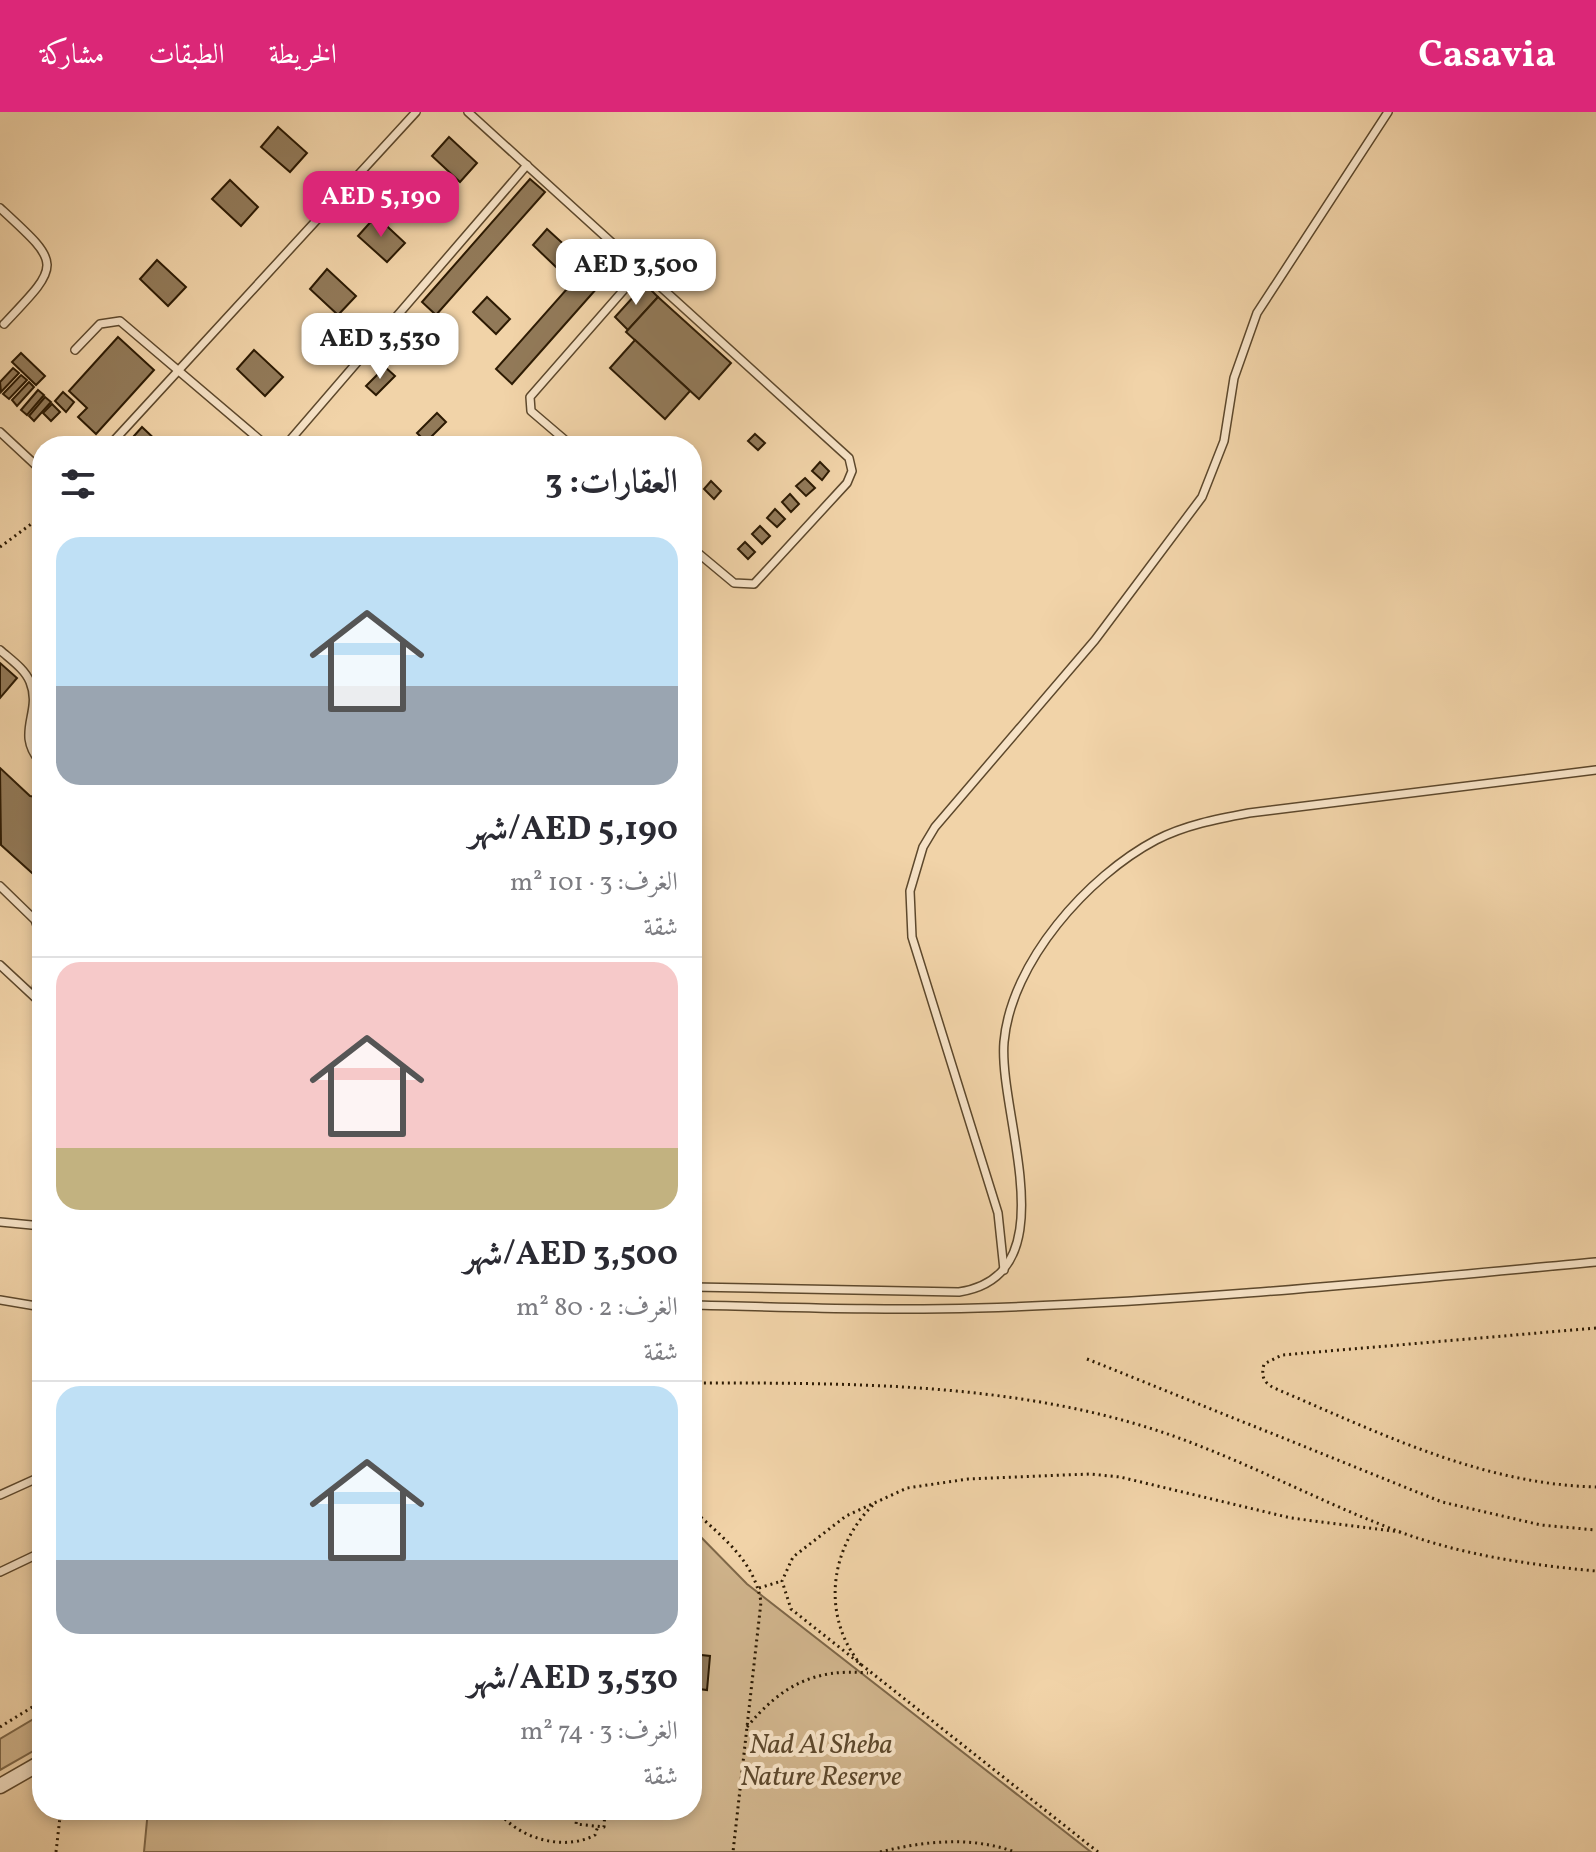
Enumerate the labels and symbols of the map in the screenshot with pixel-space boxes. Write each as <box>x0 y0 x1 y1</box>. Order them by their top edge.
pin: AED 5,190 <box>289 171 473 239</box>
pin: AED 3,500 <box>544 239 728 307</box>
pin: AED 3,530 <box>288 313 472 381</box>
park label: Nad Al Sheba Nature Reserve <box>740 1726 902 1797</box>

